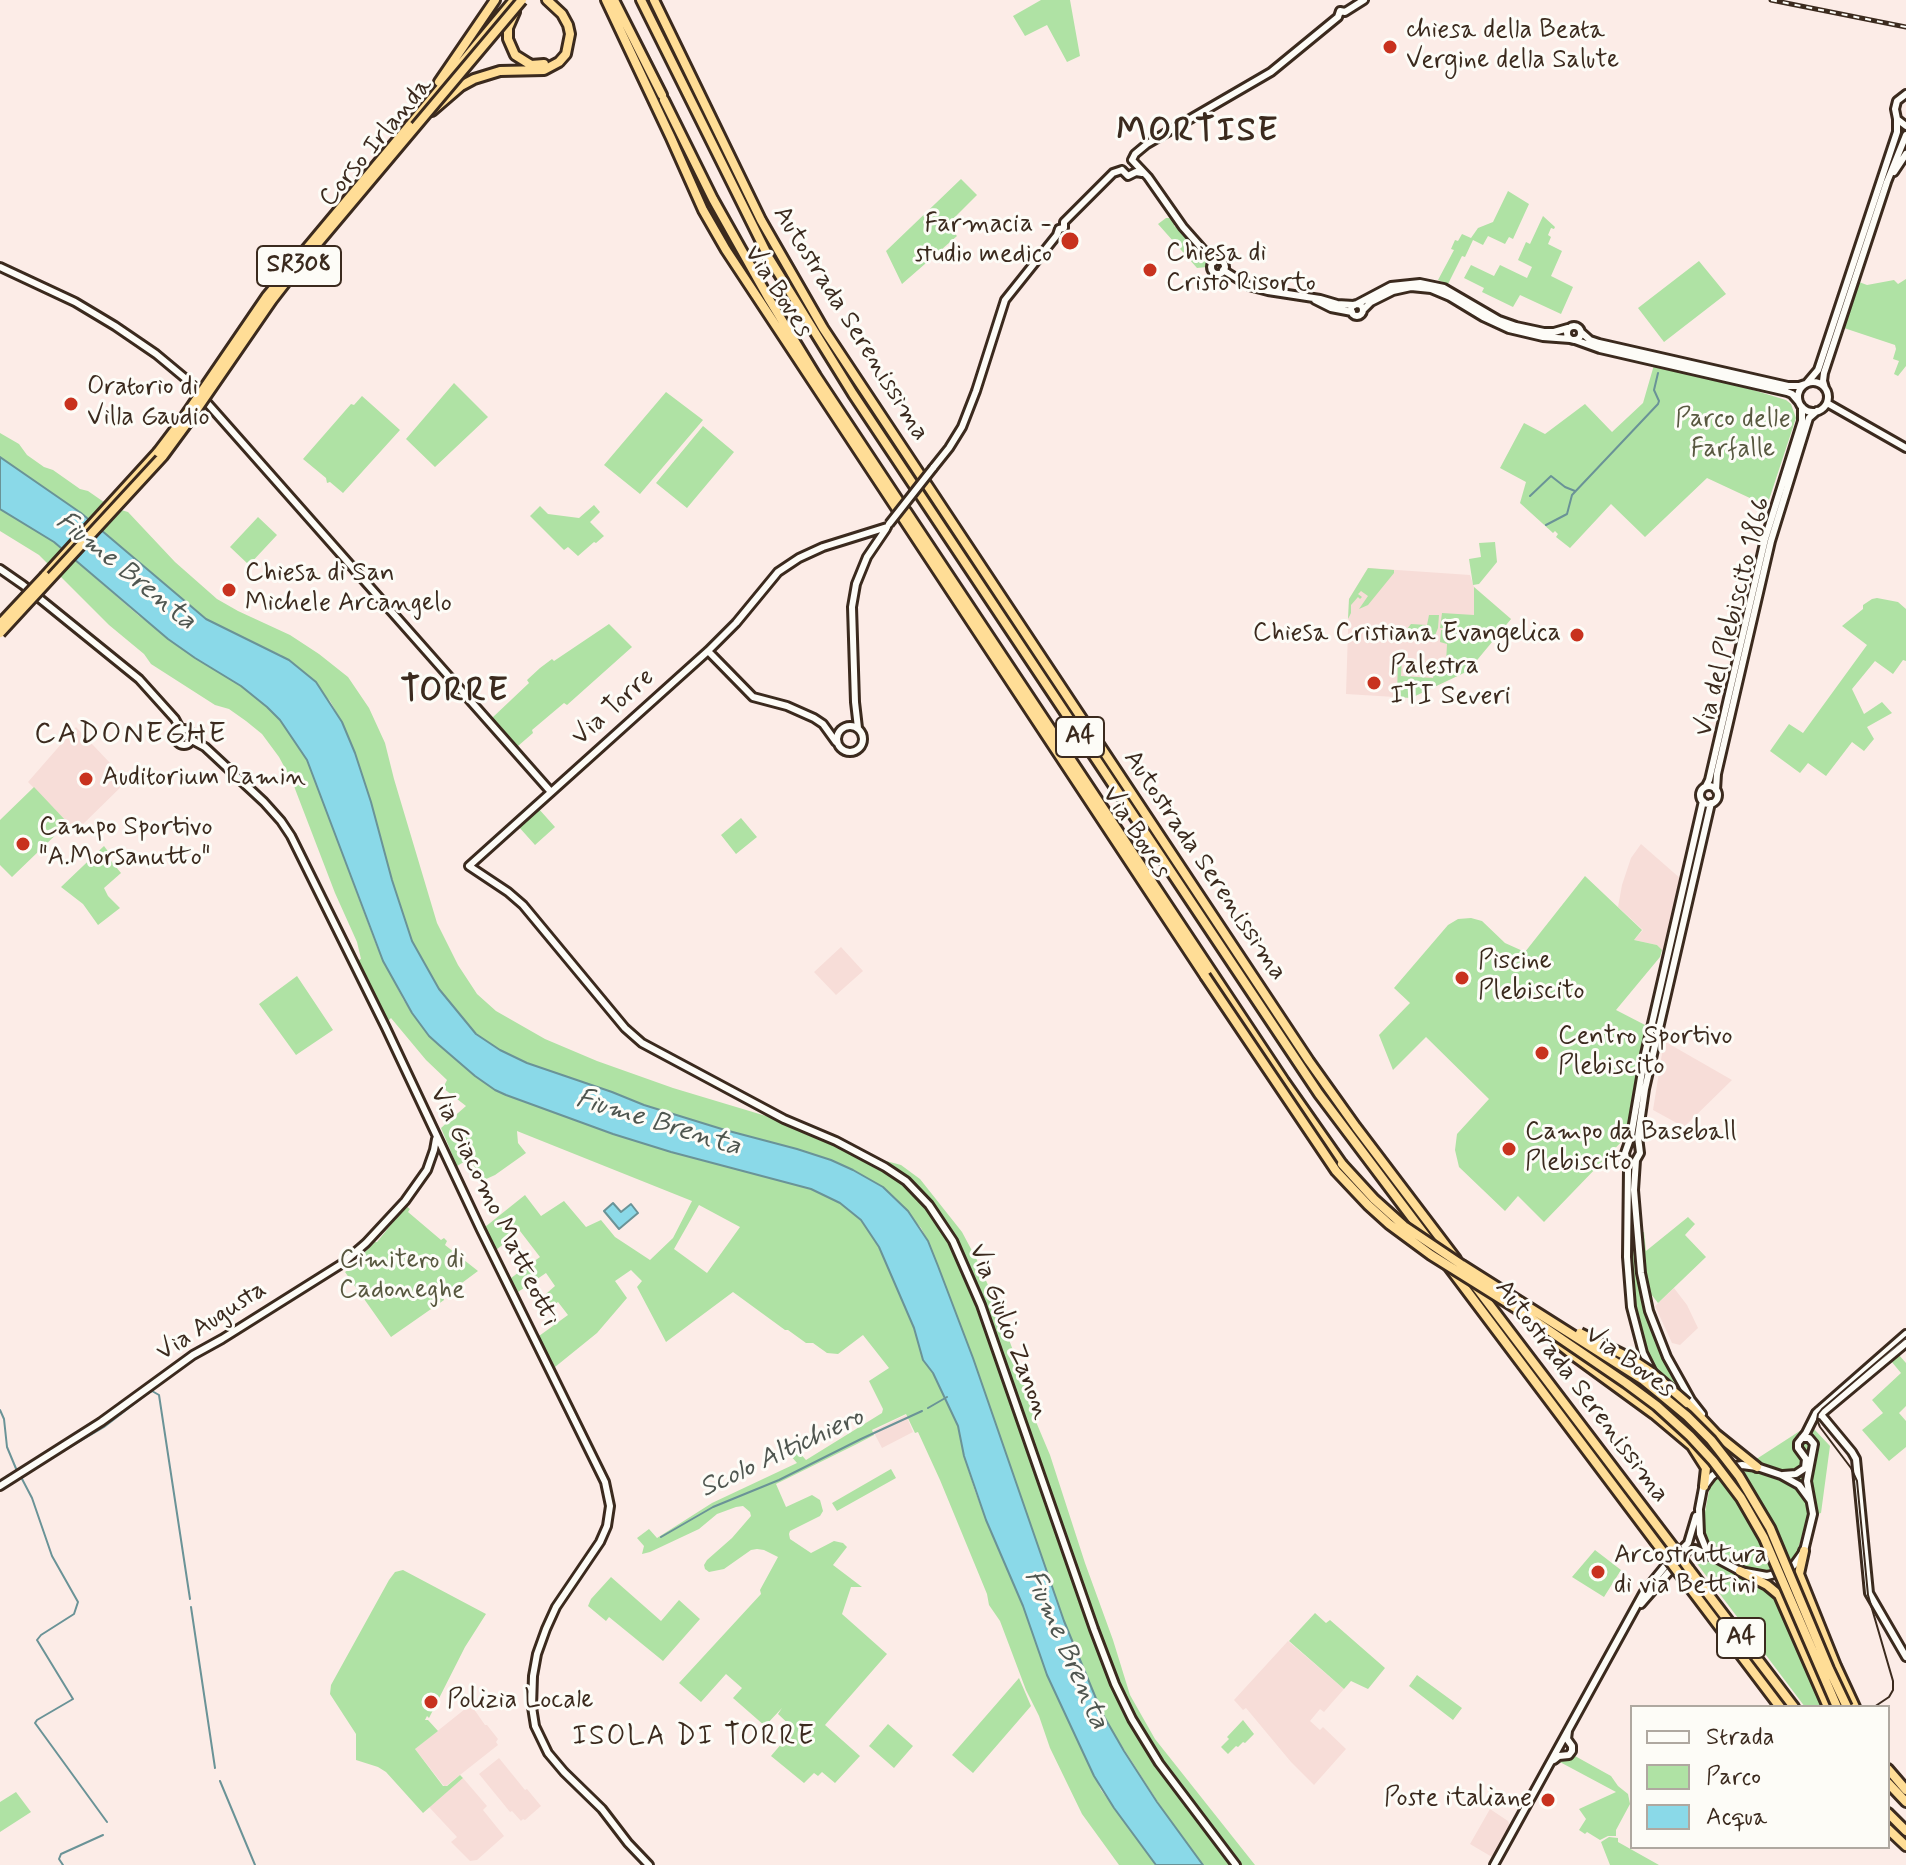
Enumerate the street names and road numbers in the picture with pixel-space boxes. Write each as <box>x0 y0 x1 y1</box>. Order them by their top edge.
street label: Corso Irlanda <box>314 72 440 214</box>
street label: Autostrada Serenissima <box>765 201 935 447</box>
street label: Via Boves <box>736 240 818 344</box>
road number: SR308 <box>257 246 341 286</box>
street label: Via del Plebiscito 1866 <box>1689 494 1779 740</box>
street label: Via Torre <box>566 663 662 753</box>
road number: A4 <box>1056 717 1104 757</box>
street label: Autostrada Serenissima <box>1115 745 1293 987</box>
street label: Via Boves <box>1094 781 1176 885</box>
street label: Via Giacomo Matteotti <box>421 1082 565 1332</box>
street label: Via Giulio Zanon <box>960 1240 1056 1424</box>
street label: Autostrada Serenissima <box>1487 1274 1675 1510</box>
street label: Via Augusta <box>151 1275 273 1369</box>
street label: Via Boves <box>1578 1320 1680 1406</box>
road number: A4 <box>1717 1618 1765 1658</box>

